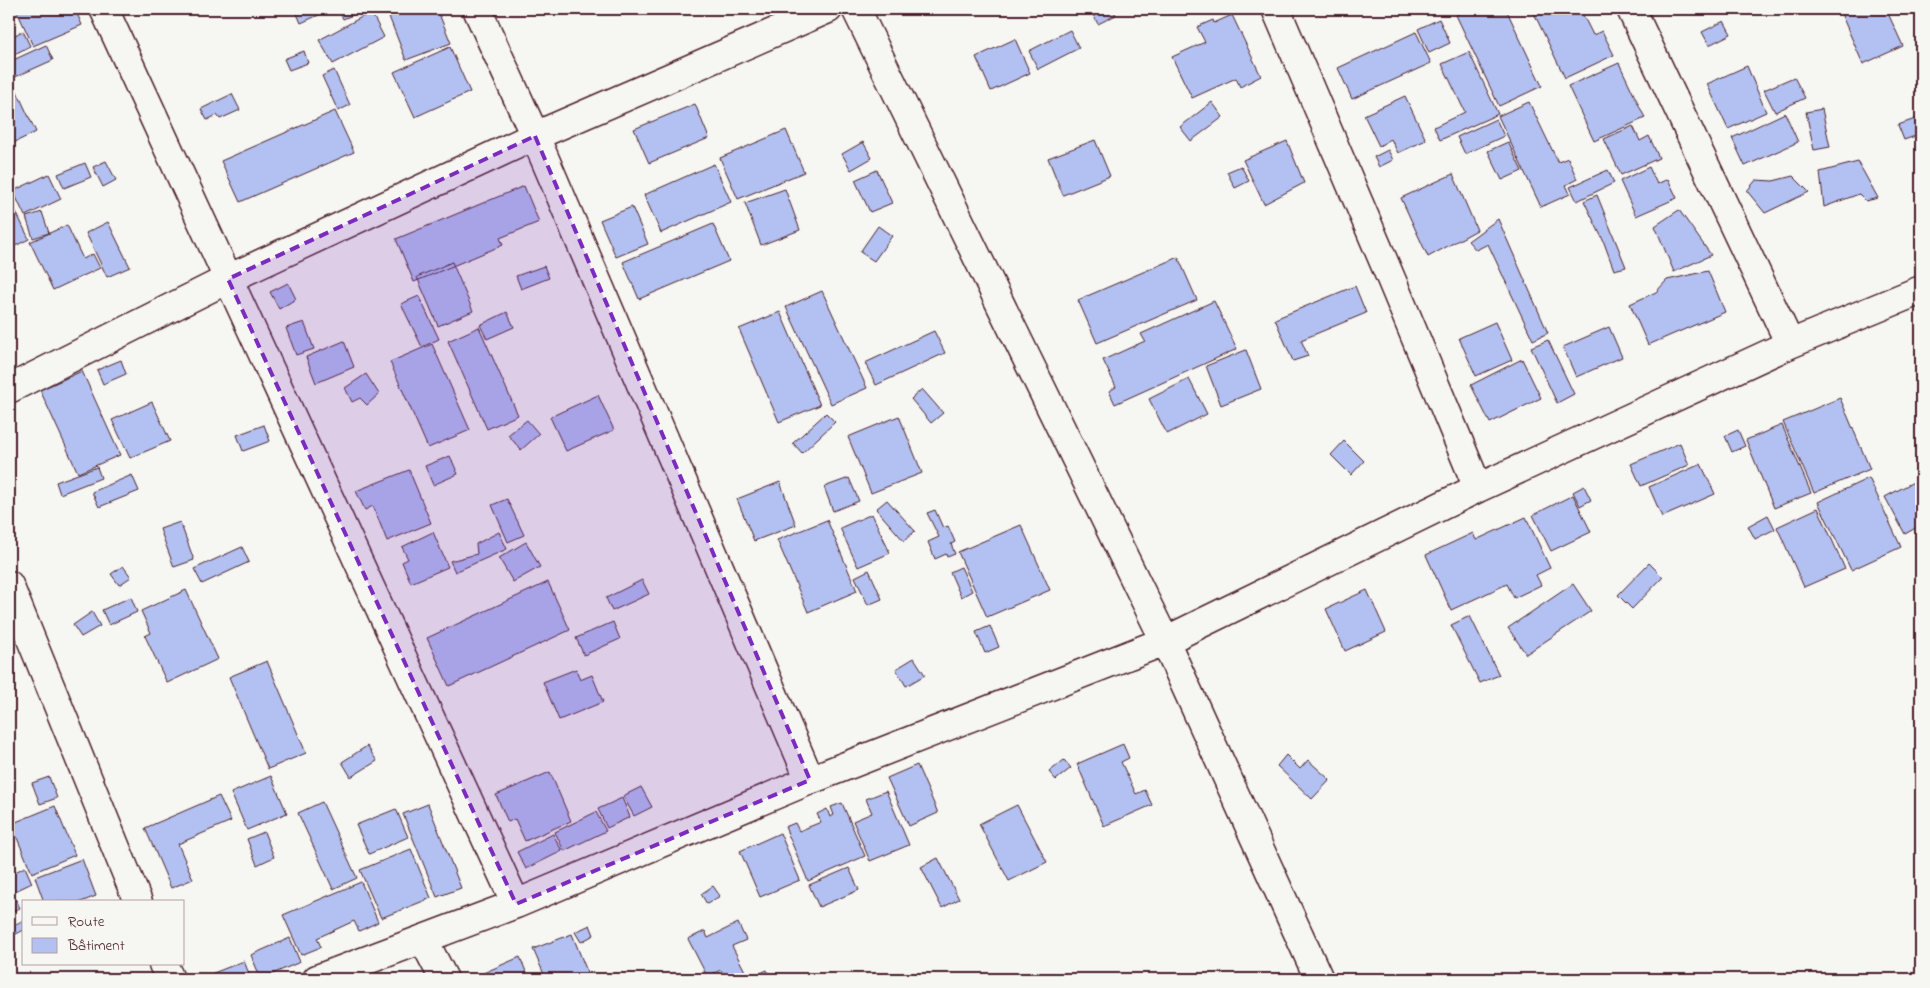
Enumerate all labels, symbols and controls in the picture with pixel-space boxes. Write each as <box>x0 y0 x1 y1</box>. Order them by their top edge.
legend <box>22 900 185 966</box>
text: Route <box>68 911 105 933</box>
text: Bâtiment <box>67 935 125 957</box>

